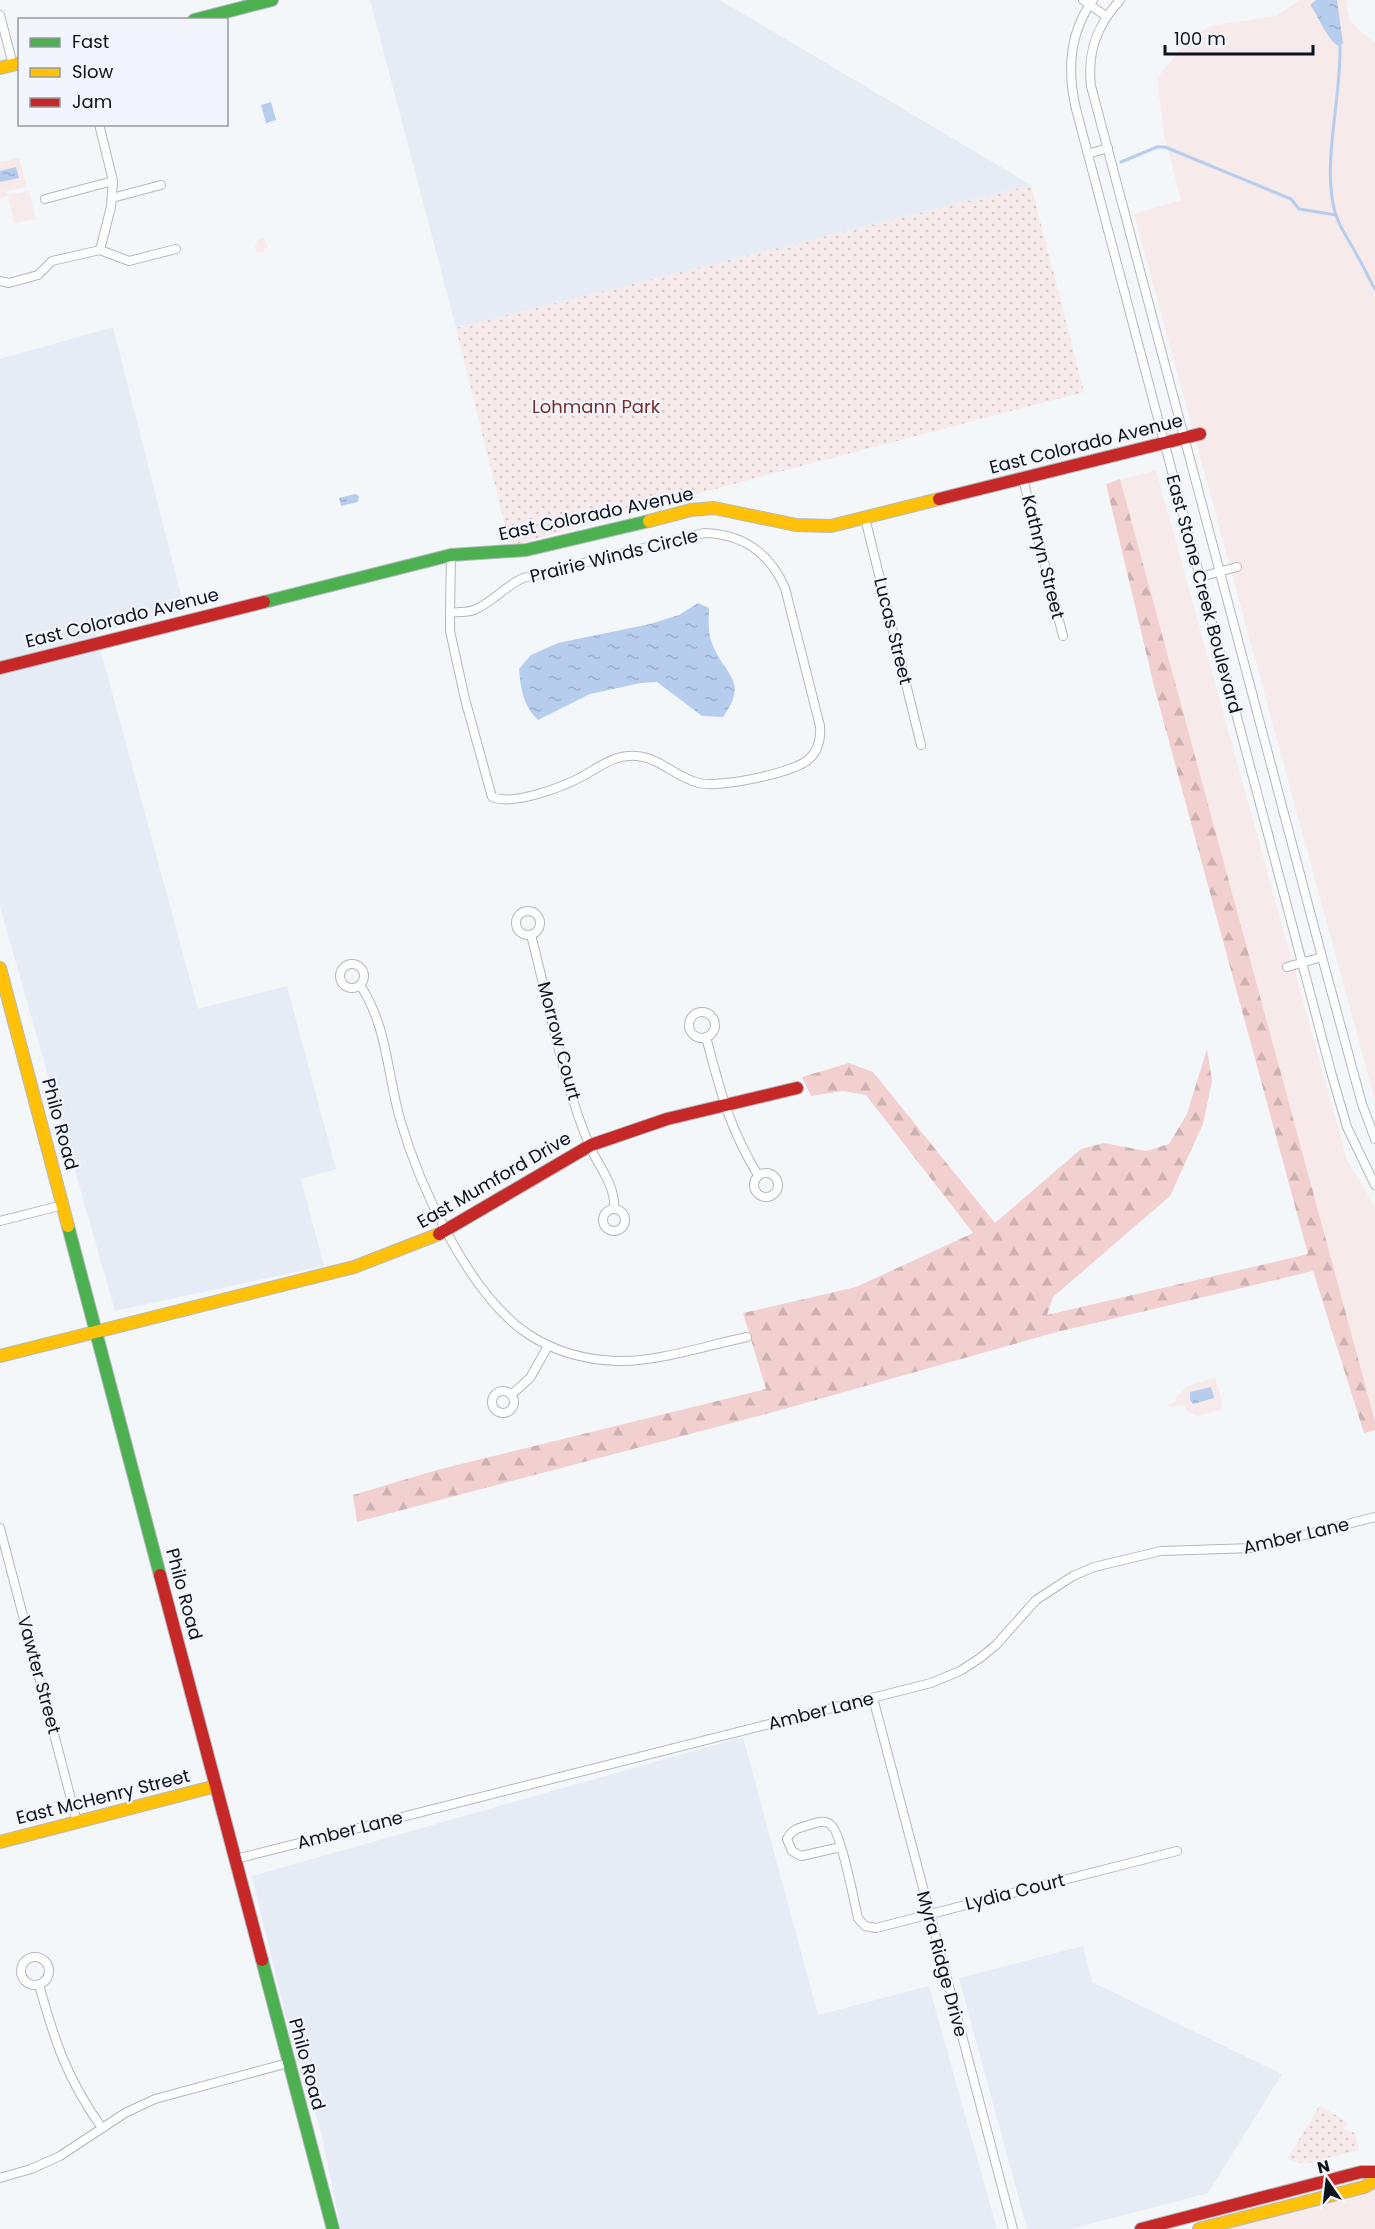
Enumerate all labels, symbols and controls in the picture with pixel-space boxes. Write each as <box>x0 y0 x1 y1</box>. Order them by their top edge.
legend <box>18 18 228 126</box>
scale bar <box>1165 18 1314 56</box>
text: 100 m <box>1174 26 1226 51</box>
text: Fast <box>72 29 109 54</box>
text: Slow <box>72 59 114 84</box>
text: Jam <box>72 89 112 114</box>
park label: Lohmann Park <box>532 394 661 419</box>
street label: East Colorado Avenue <box>987 407 1185 480</box>
street label: East Stone Creek Boulevard <box>1161 472 1248 716</box>
street label: East Colorado Avenue <box>496 481 696 546</box>
street label: Kathryn Street <box>1016 492 1071 621</box>
street label: Prairie Winds Circle <box>527 523 700 588</box>
street label: Lucas Street <box>868 575 919 687</box>
street label: East Colorado Avenue <box>23 581 221 654</box>
street label: Morrow Court <box>532 979 587 1103</box>
street label: Philo Road <box>36 1075 85 1172</box>
street label: East Mumford Drive <box>412 1125 575 1234</box>
street label: Amber Lane <box>1240 1511 1351 1560</box>
street label: Philo Road <box>160 1545 209 1642</box>
street label: Vawter Street <box>12 1613 67 1737</box>
street label: Amber Lane <box>765 1685 876 1736</box>
street label: East McHenry Street <box>13 1763 192 1830</box>
street label: Amber Lane <box>294 1804 405 1855</box>
street label: Lydia Court <box>963 1867 1067 1916</box>
street label: Myra Ridge Drive <box>911 1888 974 2040</box>
street label: Philo Road <box>283 2015 332 2112</box>
north arrow <box>1297 2151 1357 2211</box>
text: N <box>1315 2154 1332 2180</box>

